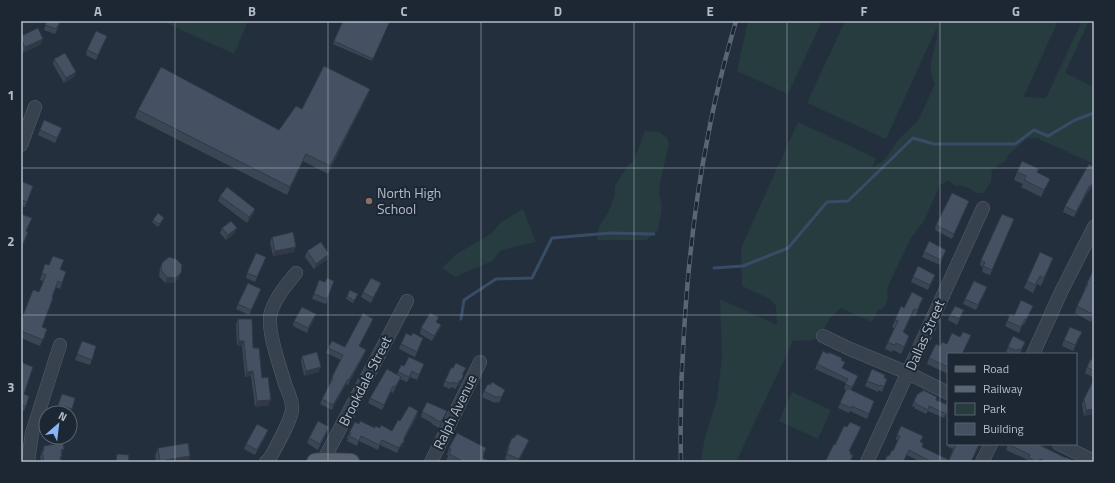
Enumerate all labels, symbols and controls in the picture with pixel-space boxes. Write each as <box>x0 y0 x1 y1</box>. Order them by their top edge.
text: A <box>94 1 102 21</box>
text: B <box>248 1 256 21</box>
text: C <box>400 1 408 21</box>
text: D <box>554 1 562 21</box>
text: E <box>706 1 714 21</box>
text: F <box>861 1 868 21</box>
text: G <box>1012 1 1020 21</box>
text: 1 <box>7 85 15 105</box>
place label: North High School <box>377 182 441 219</box>
marker: North High School <box>364 196 374 206</box>
text: 2 <box>7 231 15 251</box>
street label: Dallas Street <box>900 296 949 373</box>
street label: Brookdale Street <box>333 332 396 429</box>
legend <box>947 353 1077 445</box>
text: Road <box>983 359 1009 378</box>
street label: Ralph Avenue <box>427 371 482 453</box>
text: 3 <box>7 377 15 397</box>
text: Railway <box>983 379 1023 398</box>
text: Park <box>983 399 1006 418</box>
north arrow <box>38 405 78 445</box>
text: N <box>56 407 70 425</box>
text: Building <box>983 419 1024 438</box>

